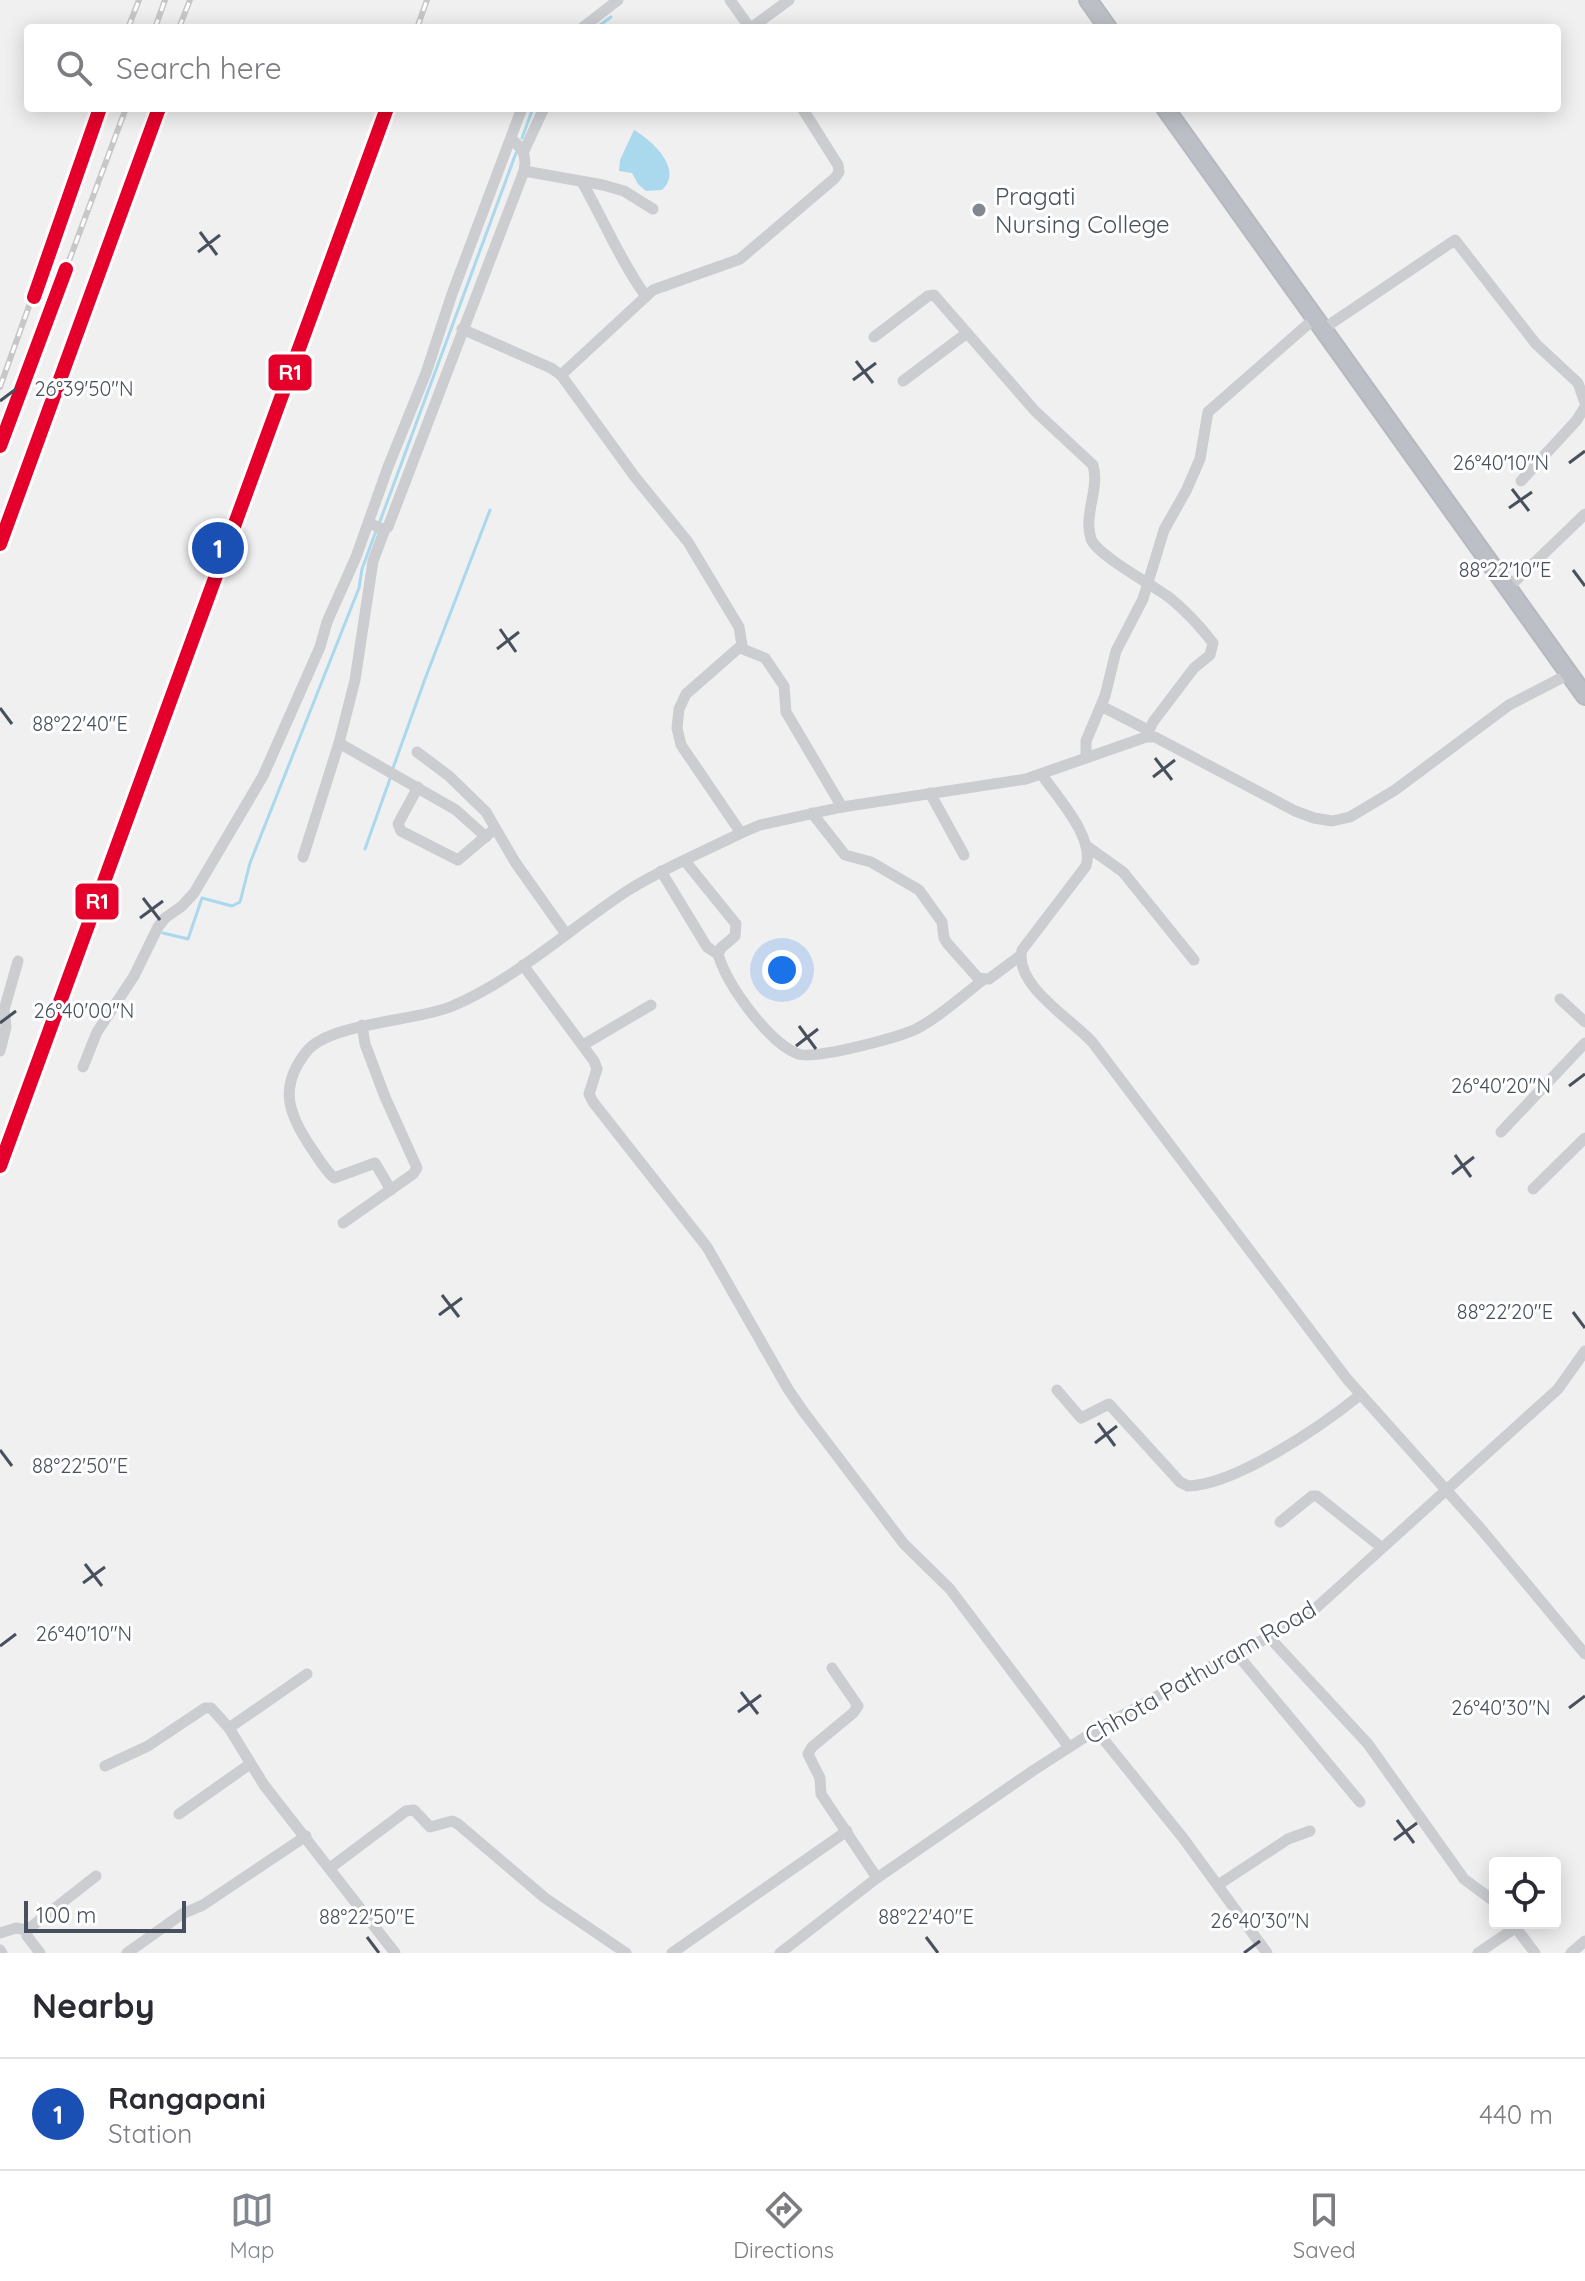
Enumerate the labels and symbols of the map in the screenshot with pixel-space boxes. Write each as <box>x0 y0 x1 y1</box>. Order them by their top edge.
place label: Pragati Nursing College <box>995 181 1170 239</box>
marker: Pragati Nursing College <box>970 201 988 219</box>
line badge: R1 <box>267 353 313 392</box>
text: R1 <box>278 358 302 386</box>
text: 26°39'50"N <box>35 376 134 401</box>
text: 26°40'10"N <box>1453 450 1549 475</box>
pin: 1 <box>192 518 244 578</box>
text: 88°22'10"E <box>1459 557 1551 582</box>
text: 88°22'40"E <box>32 711 128 736</box>
line badge: R1 <box>74 882 120 921</box>
text: R1 <box>85 887 109 915</box>
your location <box>762 950 802 990</box>
text: 26°40'00"N <box>34 998 134 1023</box>
text: 26°40'20"N <box>1451 1073 1551 1098</box>
text: 88°22'20"E <box>1457 1299 1553 1324</box>
text: 88°22'50"E <box>32 1453 128 1478</box>
street label: Chhota Pathuram Road <box>1079 1593 1321 1751</box>
text: 26°40'10"N <box>36 1621 132 1646</box>
text: 26°40'30"N <box>1451 1695 1551 1720</box>
scale bar <box>24 1897 186 1933</box>
text: 88°22'50"E <box>319 1904 415 1929</box>
text: 88°22'40"E <box>878 1904 974 1929</box>
text: 26°40'30"N <box>1210 1908 1310 1933</box>

